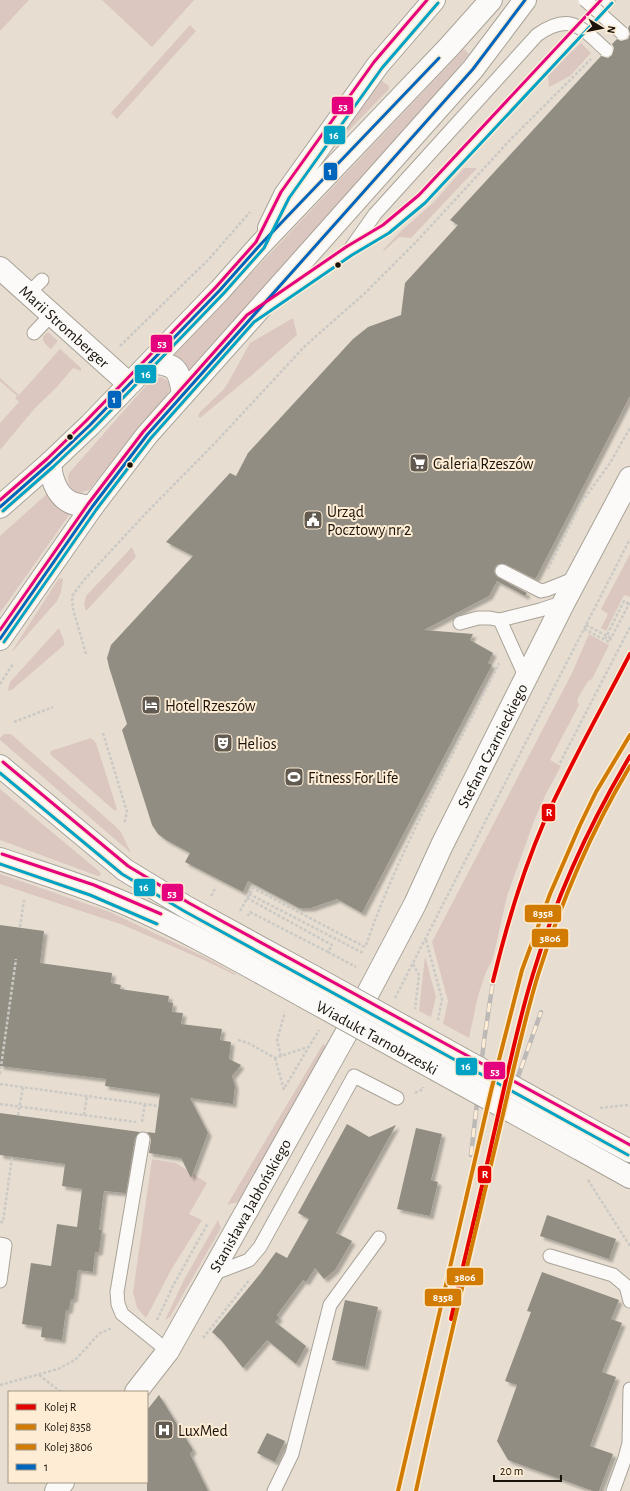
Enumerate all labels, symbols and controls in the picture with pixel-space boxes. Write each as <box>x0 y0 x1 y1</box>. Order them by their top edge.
north arrow <box>582 8 622 48</box>
text: N <box>605 25 617 34</box>
line badge: 53 <box>331 96 354 115</box>
text: 53 <box>338 101 348 112</box>
line badge: 16 <box>323 125 346 145</box>
text: 16 <box>329 130 339 141</box>
line badge: 1 <box>323 162 338 181</box>
text: 1 <box>328 166 332 177</box>
unlabelled marker <box>333 260 343 270</box>
street label: Marii Stromberger <box>16 283 113 372</box>
line badge: 53 <box>150 334 173 353</box>
text: 53 <box>157 338 167 349</box>
line badge: 16 <box>134 364 157 384</box>
text: 16 <box>141 369 151 380</box>
line badge: 1 <box>107 390 122 409</box>
text: 1 <box>112 394 116 405</box>
unlabelled marker <box>65 432 75 442</box>
supermarket icon: Galeria Rzeszów <box>408 452 430 474</box>
place label: Galeria Rzeszów <box>433 456 534 472</box>
unlabelled marker <box>125 460 135 470</box>
place label: Urząd Pocztowy nr 2 <box>327 504 411 539</box>
public building icon: Urząd Pocztowy nr 2 <box>302 509 324 531</box>
street label: Stefana Czarnieckiego <box>455 681 531 811</box>
hotel icon: Hotel Rzeszów <box>140 694 162 716</box>
place label: Hotel Rzeszów <box>165 698 256 714</box>
theatre icon: Helios <box>212 732 234 754</box>
place label: Helios <box>237 736 277 752</box>
sports icon: Fitness For Life <box>283 766 305 788</box>
place label: Fitness For Life <box>308 770 398 786</box>
line badge: R <box>541 803 556 822</box>
text: R <box>546 807 553 818</box>
line badge: 16 <box>133 878 156 897</box>
text: 16 <box>139 882 149 893</box>
line badge: 53 <box>161 883 184 902</box>
text: 53 <box>167 888 177 899</box>
line badge: 8358 <box>524 904 562 923</box>
text: 8358 <box>533 908 553 919</box>
line badge: 3806 <box>531 928 569 948</box>
text: 3806 <box>539 933 561 944</box>
street label: Wiadukt Tarnobrzeski <box>313 998 441 1078</box>
line badge: 16 <box>455 1057 478 1076</box>
text: 16 <box>461 1061 471 1072</box>
line badge: 53 <box>483 1061 506 1080</box>
text: 53 <box>490 1066 500 1077</box>
street label: Stanisława Jabłońskiego <box>207 1136 294 1275</box>
line badge: R <box>477 1165 492 1184</box>
text: R <box>482 1169 489 1180</box>
line badge: 3806 <box>446 1267 484 1286</box>
text: 3806 <box>454 1272 476 1283</box>
line badge: 8358 <box>424 1288 462 1307</box>
text: 8358 <box>433 1292 453 1303</box>
legend <box>8 1391 148 1483</box>
text: Kolej R <box>44 1401 77 1414</box>
hospital icon: LuxMed <box>153 1419 175 1441</box>
text: Kolej 8358 <box>44 1421 91 1434</box>
place label: LuxMed <box>178 1423 228 1439</box>
text: Kolej 3806 <box>44 1441 93 1454</box>
scale bar <box>494 1457 561 1483</box>
text: 1 <box>44 1461 48 1473</box>
text: 20 m <box>500 1465 523 1477</box>

